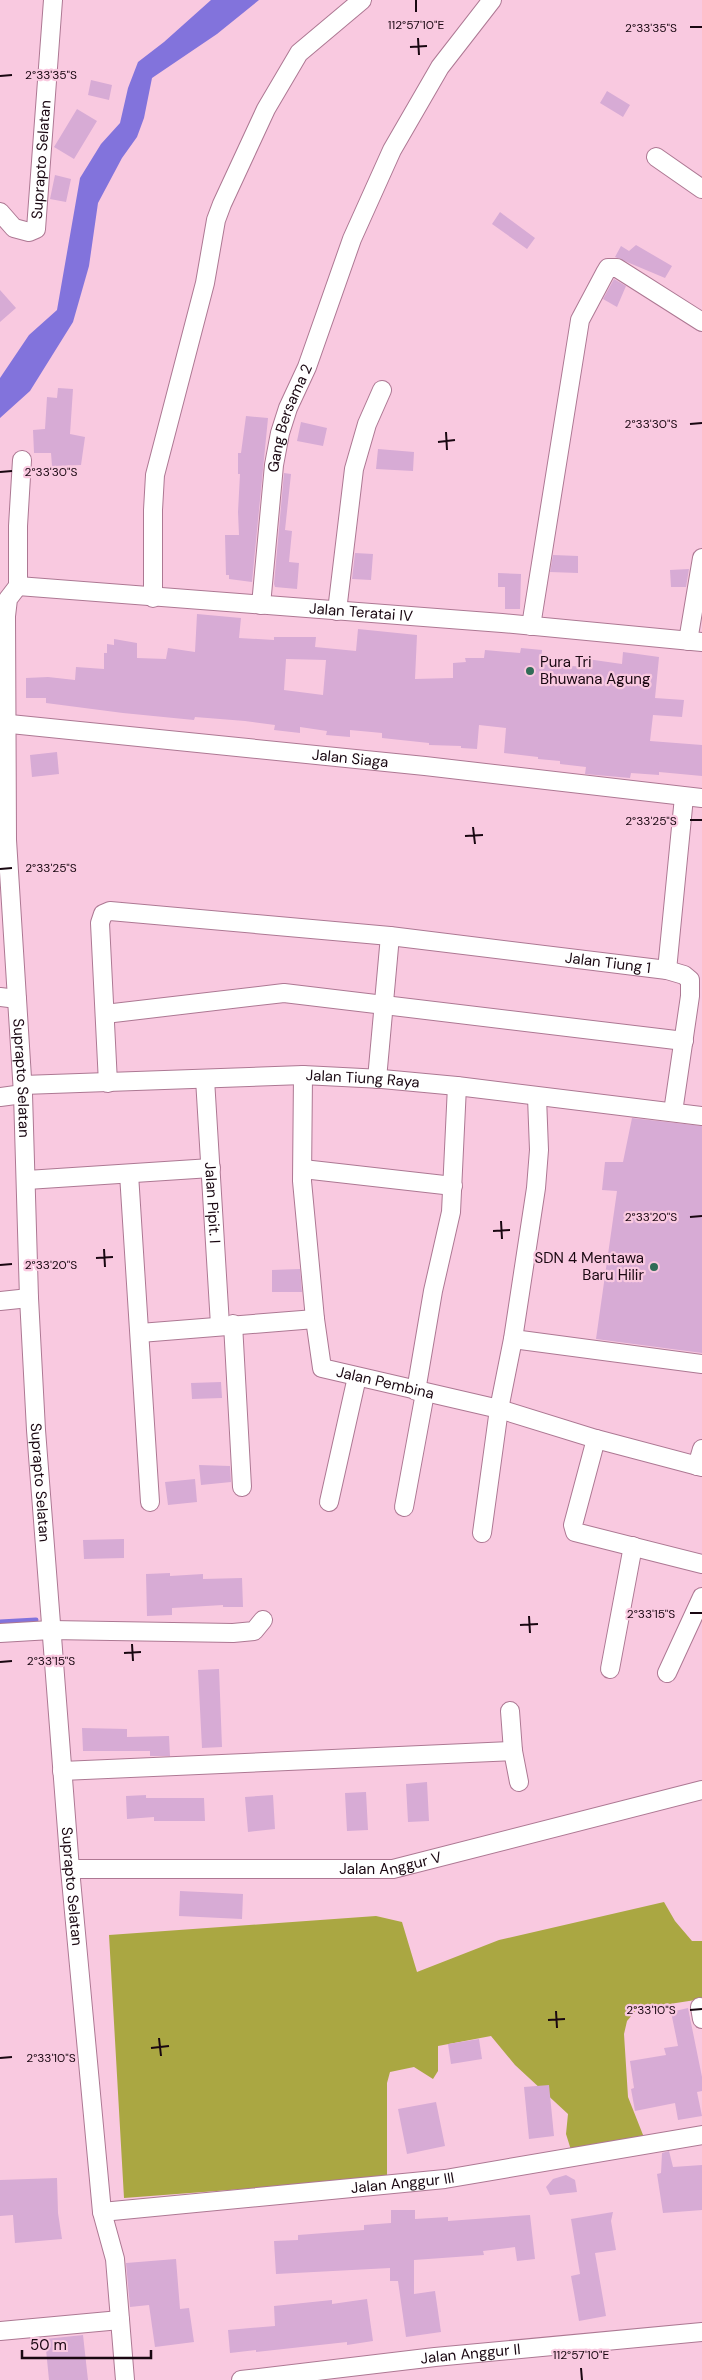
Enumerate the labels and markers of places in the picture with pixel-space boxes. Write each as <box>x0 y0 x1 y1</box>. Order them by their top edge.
place label: Pura Tri Bhuwana Agung <box>540 652 650 689</box>
marker: Pura Tri Bhuwana Agung <box>524 665 536 677</box>
place label: SDN 4 Mentawa Baru Hilir <box>535 1248 644 1285</box>
marker: SDN 4 Mentawa Baru Hilir <box>648 1261 660 1273</box>

